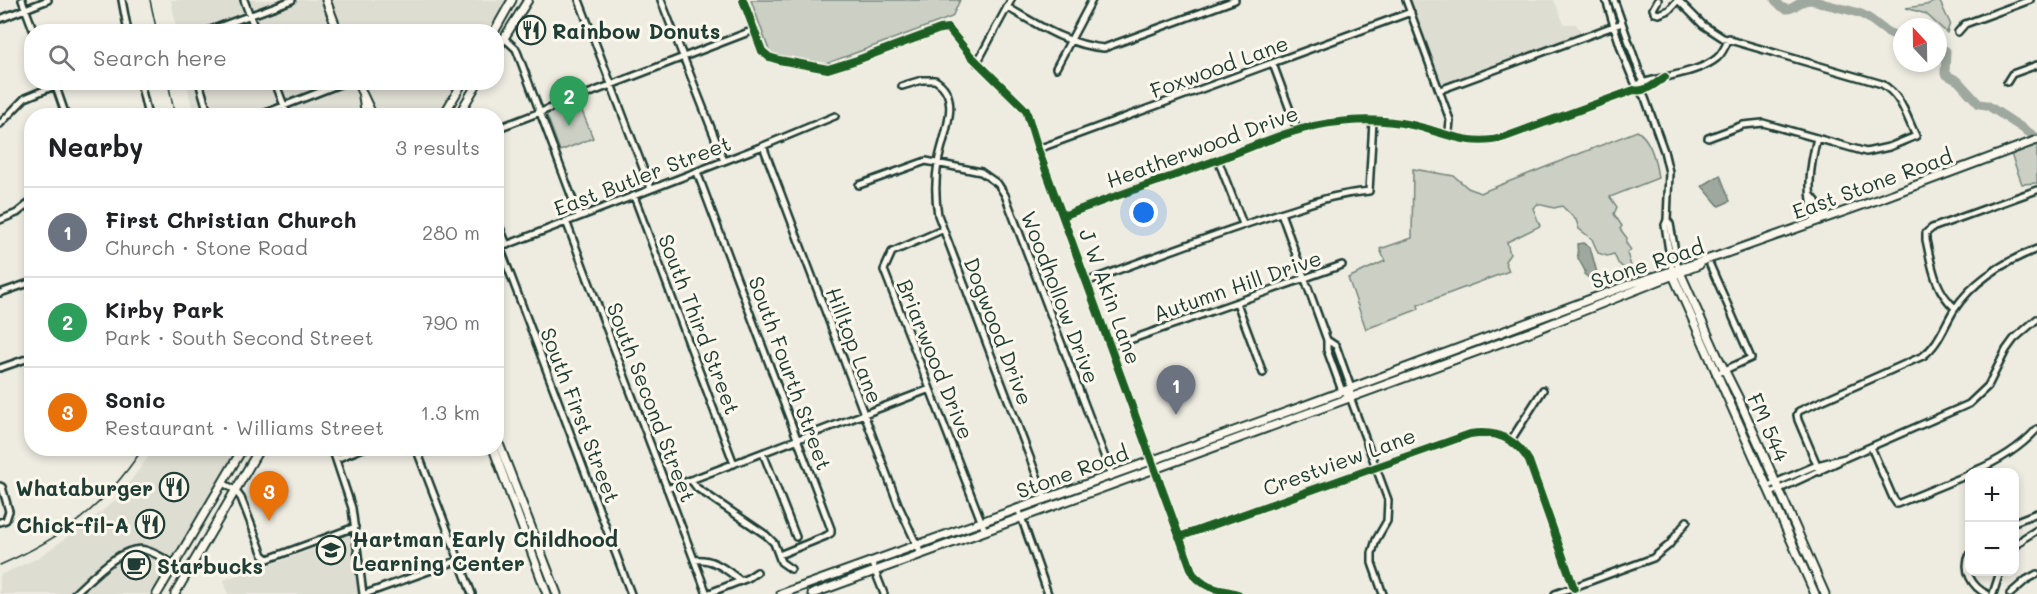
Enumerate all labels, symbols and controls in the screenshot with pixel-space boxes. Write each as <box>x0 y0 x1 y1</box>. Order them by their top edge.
restaurant icon: Rainbow Donuts <box>515 14 547 46</box>
place label: Rainbow Donuts <box>552 17 720 44</box>
north arrow <box>1893 18 1947 72</box>
search box <box>24 24 504 90</box>
street label: Foxwood Lane <box>1146 29 1292 103</box>
icon: search <box>45 41 78 74</box>
text: Search here <box>93 43 227 72</box>
pin: 2 <box>550 76 588 126</box>
street label: Heatherwood Drive <box>1102 99 1302 193</box>
street label: East Butler Street <box>550 129 734 221</box>
text: Nearby <box>48 130 143 164</box>
text: 3 results <box>395 134 480 160</box>
street label: East Stone Road <box>1788 142 1956 224</box>
your location <box>1129 198 1158 227</box>
text: First Christian Church <box>105 205 356 234</box>
street label: Woodhollow Drive <box>1016 207 1106 387</box>
text: 1 <box>63 219 72 245</box>
text: 280 m <box>422 219 480 245</box>
street label: J W Akin Lane <box>1074 224 1148 368</box>
street label: South Third Street <box>653 230 747 418</box>
street label: Stone Road <box>1587 232 1707 294</box>
text: Church · Stone Road <box>105 234 308 260</box>
street label: Autumn Hill Drive <box>1149 244 1325 326</box>
street label: Dogwood Drive <box>958 253 1040 409</box>
street label: South Fourth Street <box>743 272 839 474</box>
street label: Briarwood Drive <box>892 275 980 443</box>
street label: Hilltop Lane <box>821 283 889 407</box>
text: Kirby Park <box>105 295 224 324</box>
street label: South Second Street <box>601 298 703 506</box>
text: 2 <box>62 309 73 335</box>
text: 790 m <box>422 309 480 335</box>
text: Park · South Second Street <box>105 324 373 350</box>
street label: South First Street <box>535 324 627 506</box>
pin: 1 <box>1156 366 1196 415</box>
text: Sonic <box>105 385 165 414</box>
street label: FM 544 <box>1742 389 1796 466</box>
text: 3 <box>62 399 74 425</box>
text: 1.3 km <box>420 399 480 425</box>
text: Restaurant · Williams Street <box>105 414 384 440</box>
street label: Crestview Lane <box>1259 421 1419 501</box>
street label: Stone Road <box>1012 438 1132 504</box>
map controls <box>1965 468 2019 576</box>
button: + <box>1965 468 2019 522</box>
restaurant icon: Whataburger <box>158 471 190 503</box>
pin: 3 <box>250 472 288 521</box>
place label: Whataburger <box>15 474 153 501</box>
restaurant icon: Chick-fil-A <box>134 508 166 540</box>
place label: Chick-fil-A <box>16 511 129 538</box>
button: − <box>1965 522 2019 576</box>
place label: Hartman Early Childhood Learning Center <box>352 525 618 576</box>
school or university icon: Hartman Early Childhood Learning Center <box>315 534 347 566</box>
cafe icon: Starbucks <box>120 549 152 581</box>
place label: Starbucks <box>157 552 263 579</box>

